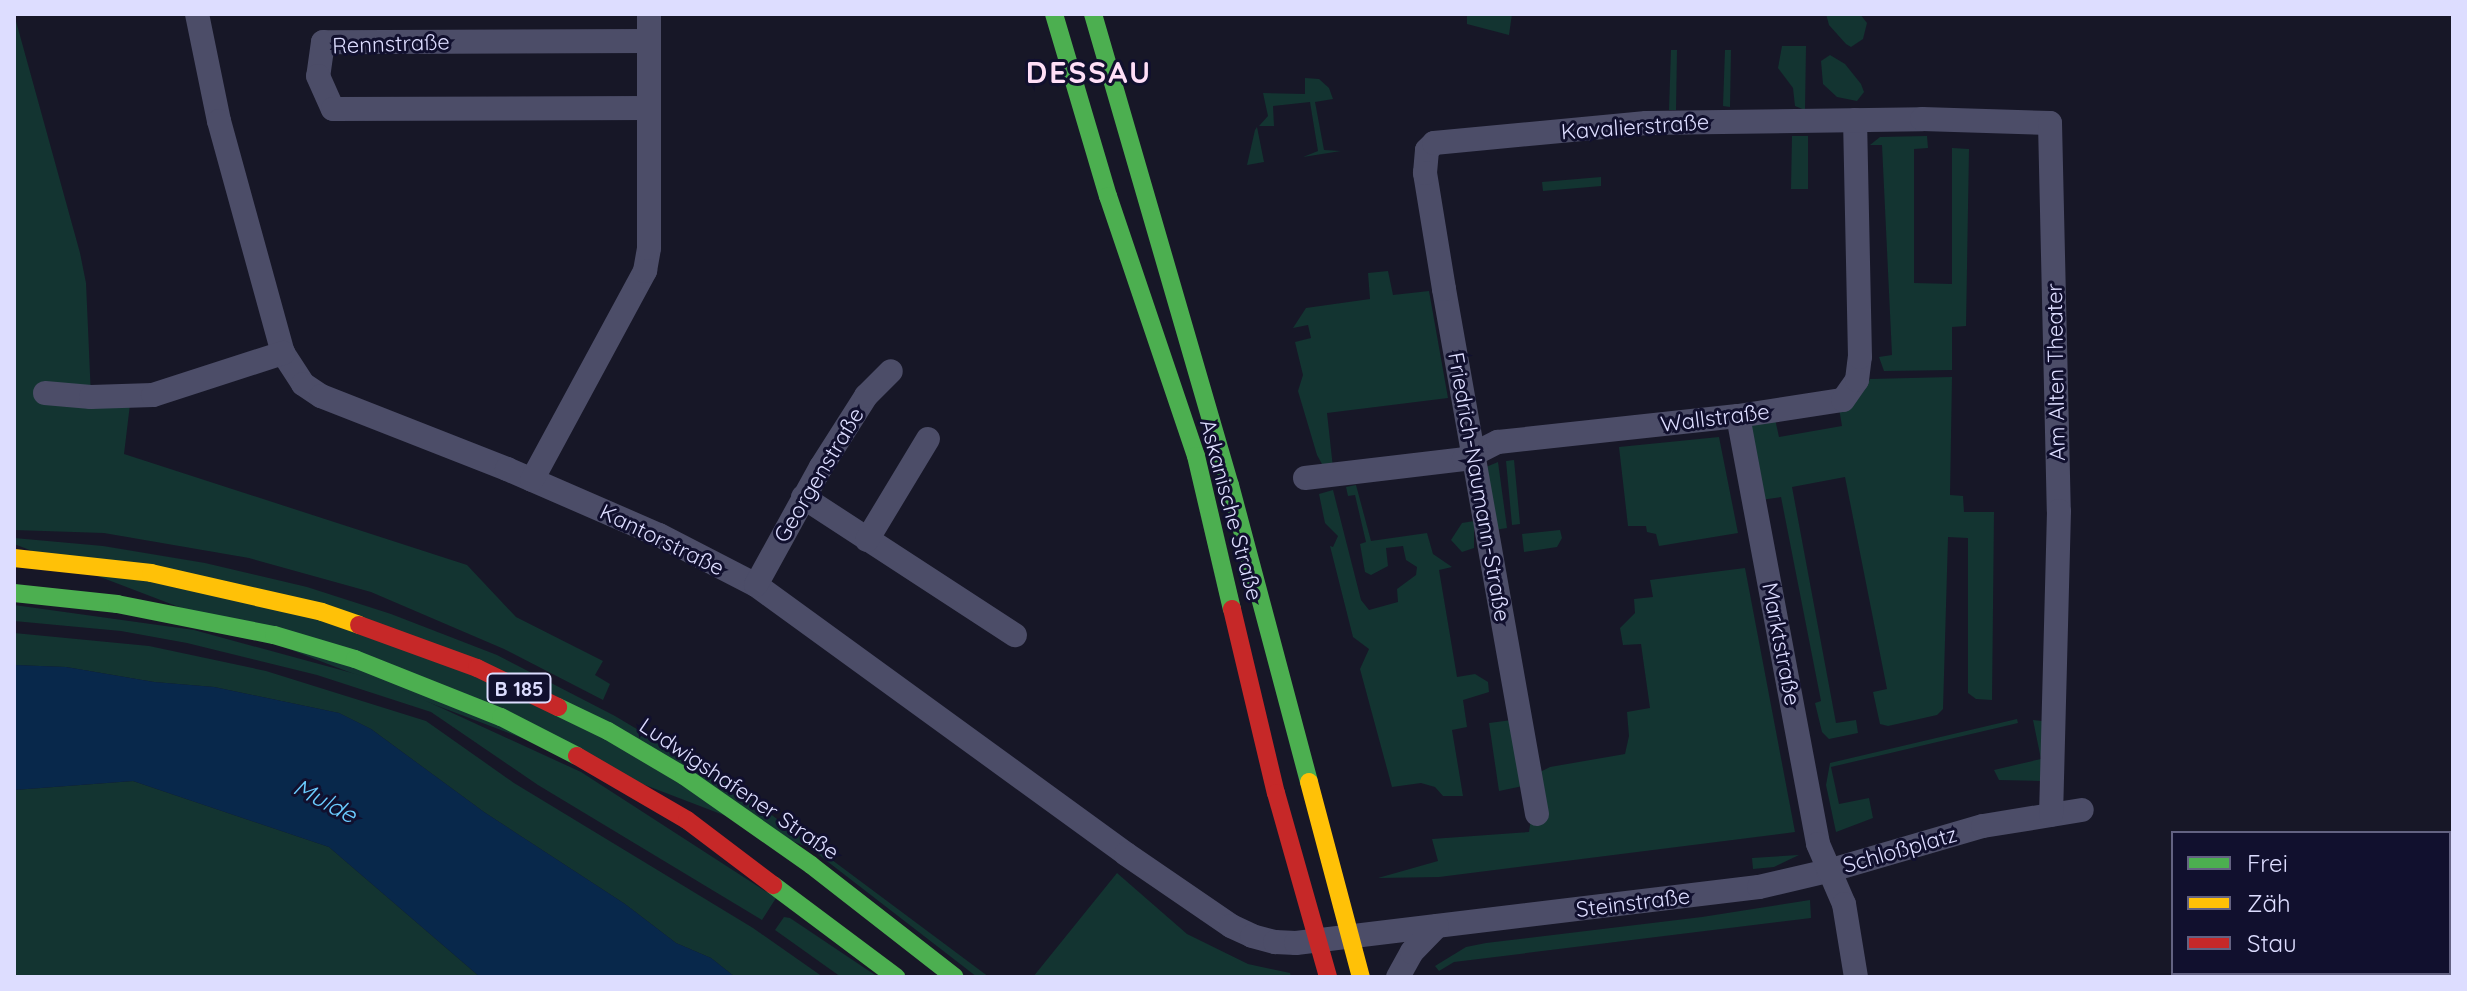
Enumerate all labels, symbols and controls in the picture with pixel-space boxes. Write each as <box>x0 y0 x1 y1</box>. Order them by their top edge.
street label: Rennstraße <box>332 29 450 59</box>
district label: DESSAU <box>1026 54 1152 90</box>
street label: Kavalierstraße <box>1560 109 1710 145</box>
street label: Am Alten Theater <box>2041 283 2071 461</box>
street label: Friedrich-Naumann-Straße <box>1442 350 1516 624</box>
street label: Wallstraße <box>1659 398 1771 438</box>
street label: Georgenstraße <box>768 403 870 547</box>
street label: Askanische Straße <box>1194 416 1268 604</box>
street label: Kantorstraße <box>596 499 728 581</box>
street label: Marktstraße <box>1756 580 1806 708</box>
road number: B 185 <box>485 672 553 704</box>
street label: Ludwigshafener Straße <box>634 712 844 866</box>
water label: Mulde <box>289 773 361 829</box>
street label: Schloßplatz <box>1840 821 1960 879</box>
legend <box>2171 831 2451 975</box>
text: Frei <box>2247 848 2288 878</box>
street label: Steinstraße <box>1574 883 1692 923</box>
text: Zäh <box>2247 888 2291 918</box>
text: Stau <box>2247 928 2297 958</box>

